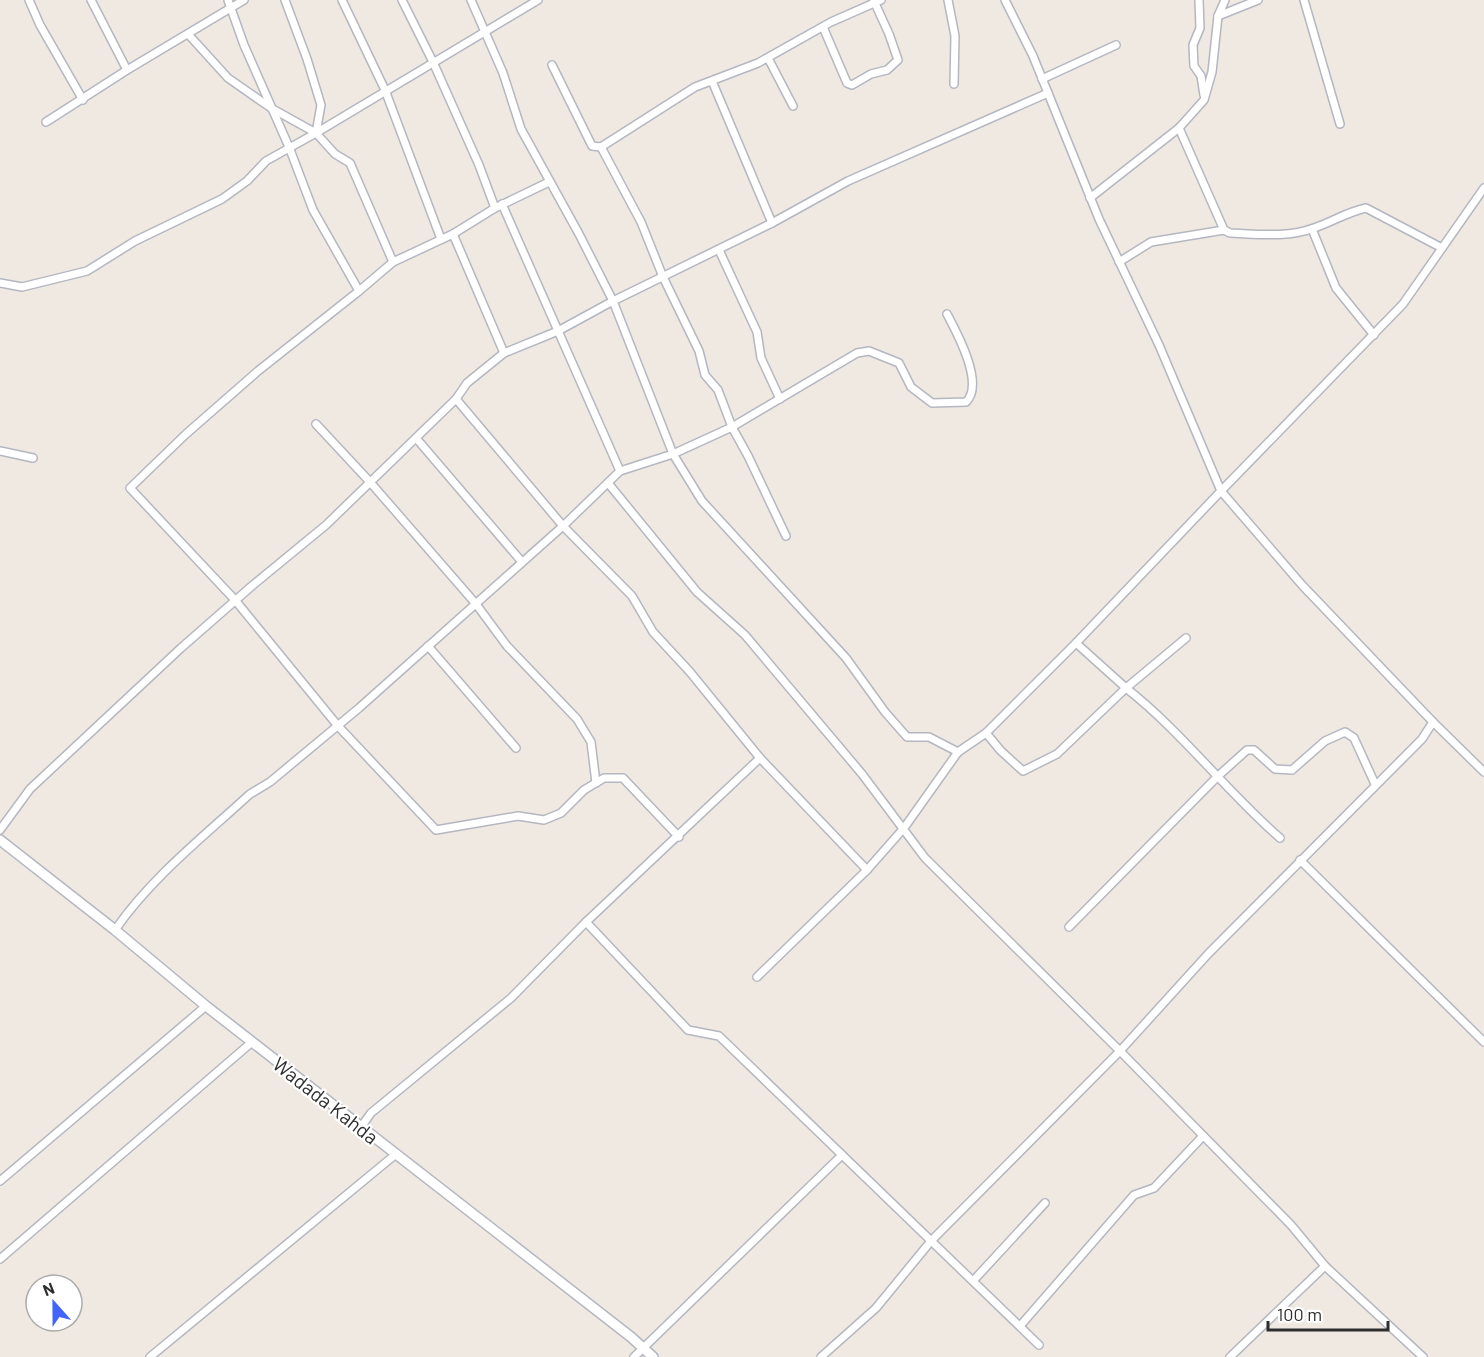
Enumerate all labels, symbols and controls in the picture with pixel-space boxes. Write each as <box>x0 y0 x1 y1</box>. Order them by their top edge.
street label: Wadada Kahda <box>268 1051 384 1149</box>
north arrow <box>24 1273 84 1333</box>
text: N <box>40 1278 57 1299</box>
scale bar <box>1268 1294 1388 1332</box>
text: 100 m <box>1277 1303 1322 1325</box>

